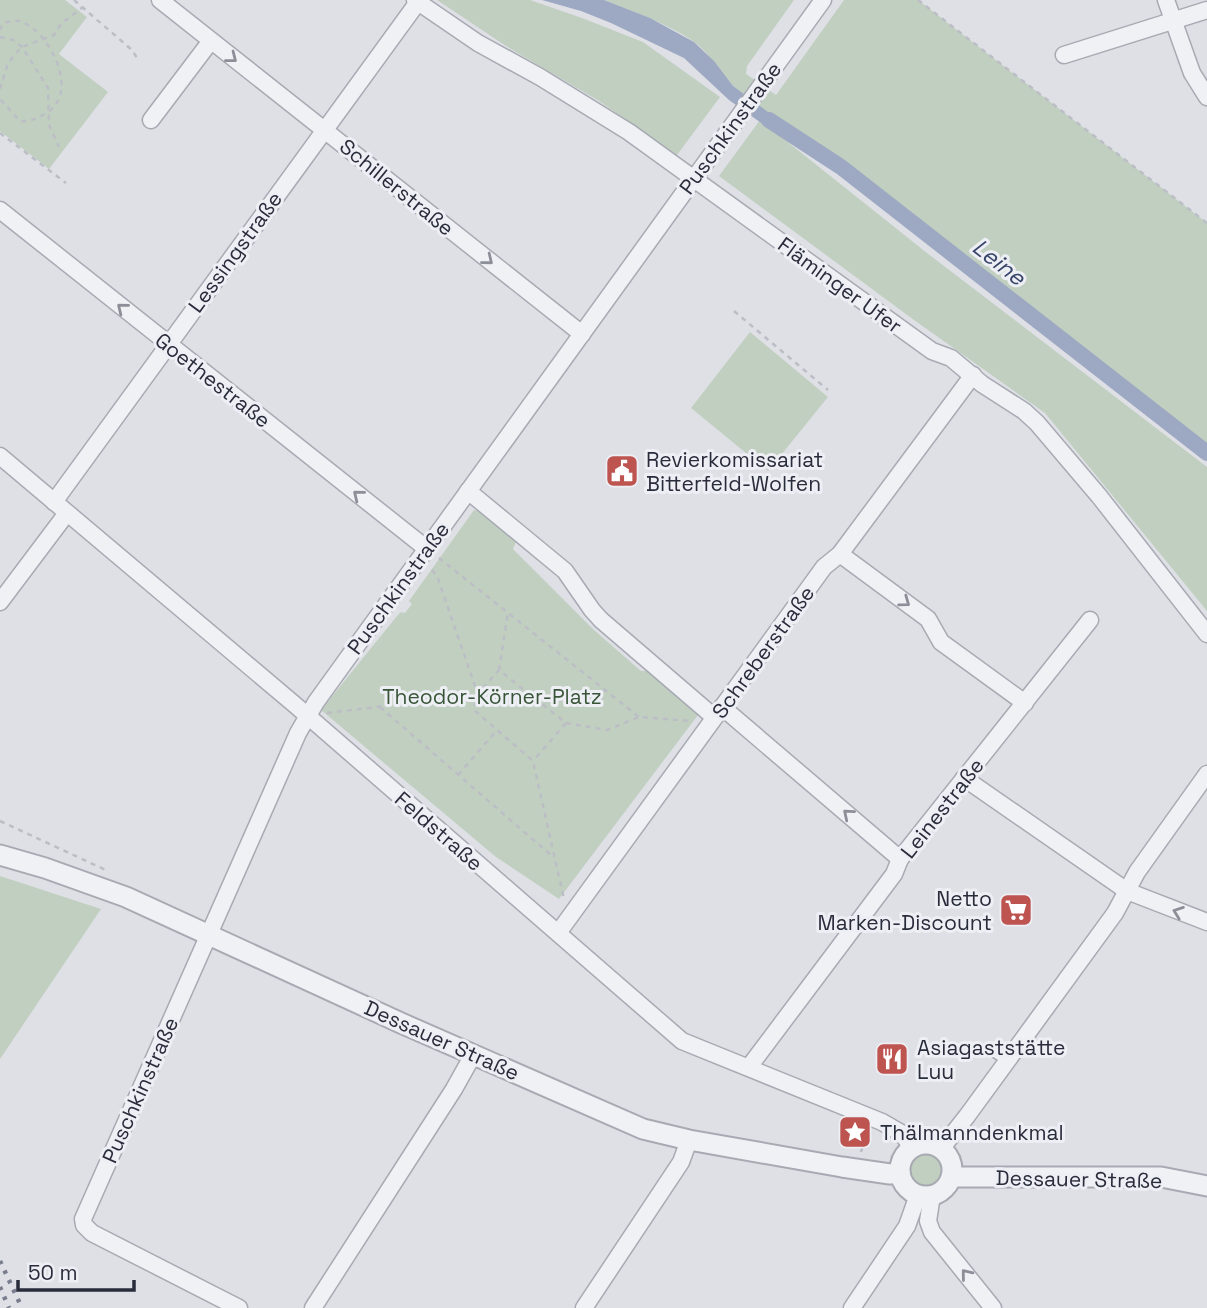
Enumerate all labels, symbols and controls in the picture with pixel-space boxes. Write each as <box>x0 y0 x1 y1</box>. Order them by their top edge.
one-way arrow <box>224 50 236 63</box>
street label: Puschkinstraße <box>673 57 787 199</box>
street label: Schillerstraße <box>334 133 460 241</box>
street label: Lessingstraße <box>182 186 288 318</box>
street label: Fläminger Ufer <box>773 231 907 339</box>
water label: Leine <box>966 232 1033 293</box>
one-way arrow <box>480 251 492 264</box>
one-way arrow <box>118 303 130 316</box>
street label: Goethestraße <box>150 326 276 434</box>
place label: Revierkomissariat Bitterfeld-Wolfen <box>646 446 823 497</box>
public building icon: Revierkomissariat Bitterfeld-Wolfen <box>603 452 641 490</box>
one-way arrow <box>353 490 365 503</box>
street label: Puschkinstraße <box>341 517 455 659</box>
street label: Schreberstraße <box>706 580 820 724</box>
one-way arrow <box>897 594 910 606</box>
park label: Theodor-Körner-Platz <box>382 683 602 710</box>
street label: Leinestraße <box>894 752 990 864</box>
street label: Feldstraße <box>389 785 489 877</box>
one-way arrow <box>844 810 857 822</box>
place label: Netto Marken-Discount <box>817 885 992 936</box>
supermarket icon: Netto Marken-Discount <box>997 891 1035 929</box>
one-way arrow <box>1173 906 1185 920</box>
street label: Dessauer Straße <box>360 994 524 1086</box>
street label: Puschkinstraße <box>96 1013 184 1167</box>
place label: Asiagaststätte Luu <box>917 1034 1066 1085</box>
restaurant icon: Asiagaststätte Luu <box>873 1040 911 1078</box>
place icon: Thälmanndenkmal <box>836 1113 874 1151</box>
place label: Thälmanndenkmal <box>880 1119 1064 1146</box>
street label: Dessauer Straße <box>995 1164 1163 1194</box>
scale bar <box>18 1248 133 1292</box>
text: 50 m <box>28 1259 78 1286</box>
one-way arrow <box>961 1270 974 1282</box>

